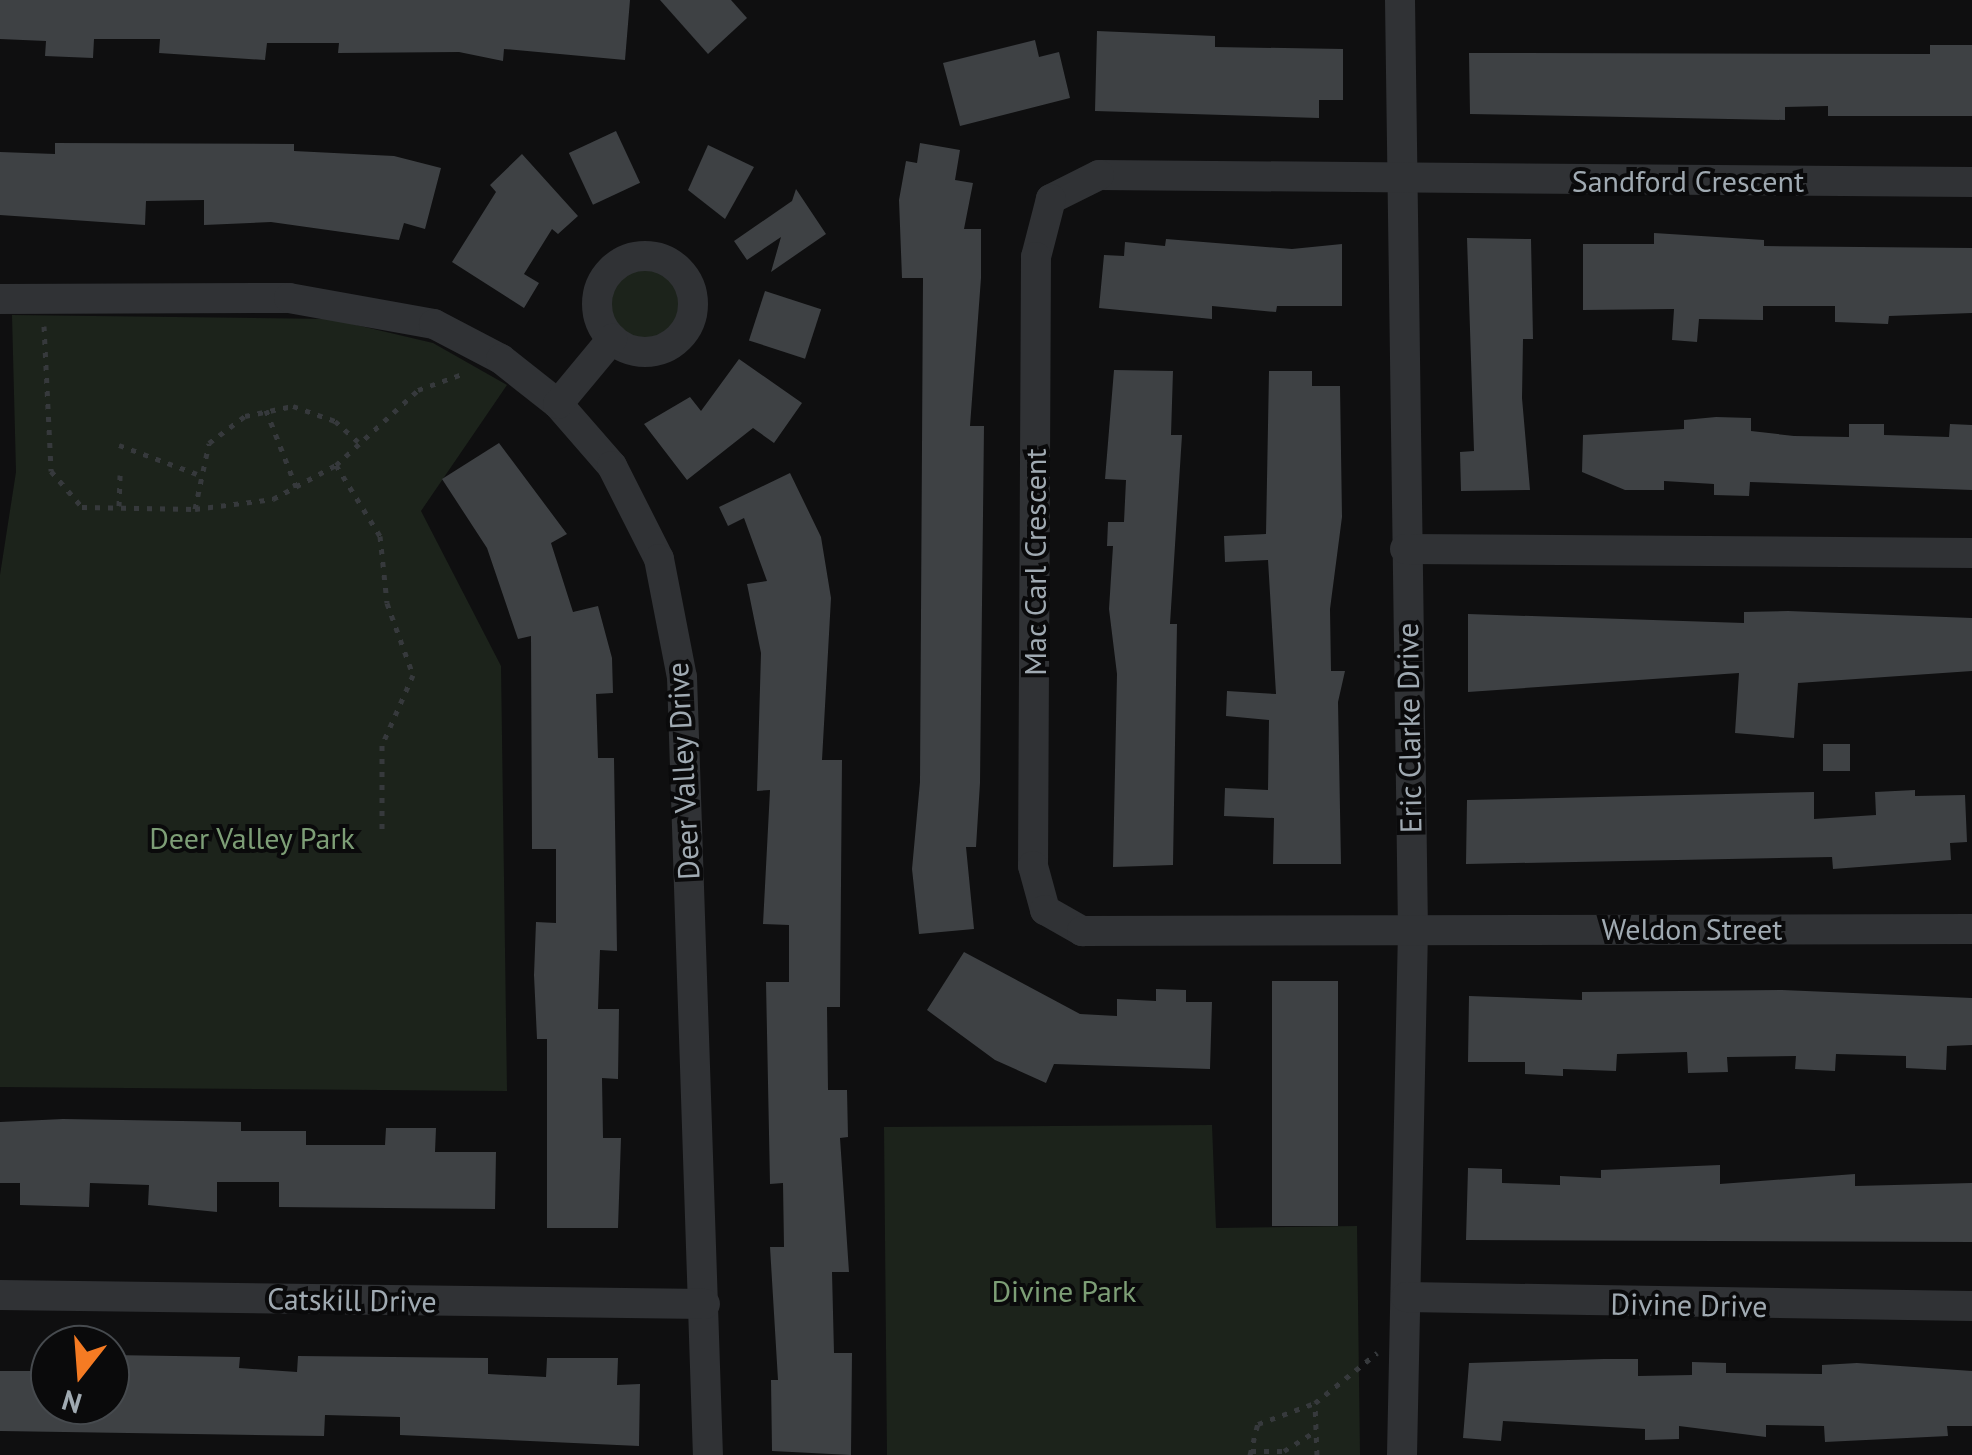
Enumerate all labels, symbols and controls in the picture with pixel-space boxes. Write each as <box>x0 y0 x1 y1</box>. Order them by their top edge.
street label: Sandford Crescent <box>1572 163 1804 199</box>
street label: Mac Carl Crescent <box>1017 448 1053 676</box>
street label: Eric Clarke Drive <box>1389 622 1429 834</box>
street label: Deer Valley Drive <box>659 660 707 882</box>
park label: Deer Valley Park <box>148 820 356 856</box>
street label: Weldon Street <box>1602 911 1782 947</box>
park label: Divine Park <box>992 1273 1136 1309</box>
street label: Catskill Drive <box>267 1281 437 1319</box>
street label: Divine Drive <box>1610 1286 1768 1324</box>
north arrow <box>30 1325 130 1425</box>
text: N <box>57 1382 86 1423</box>

